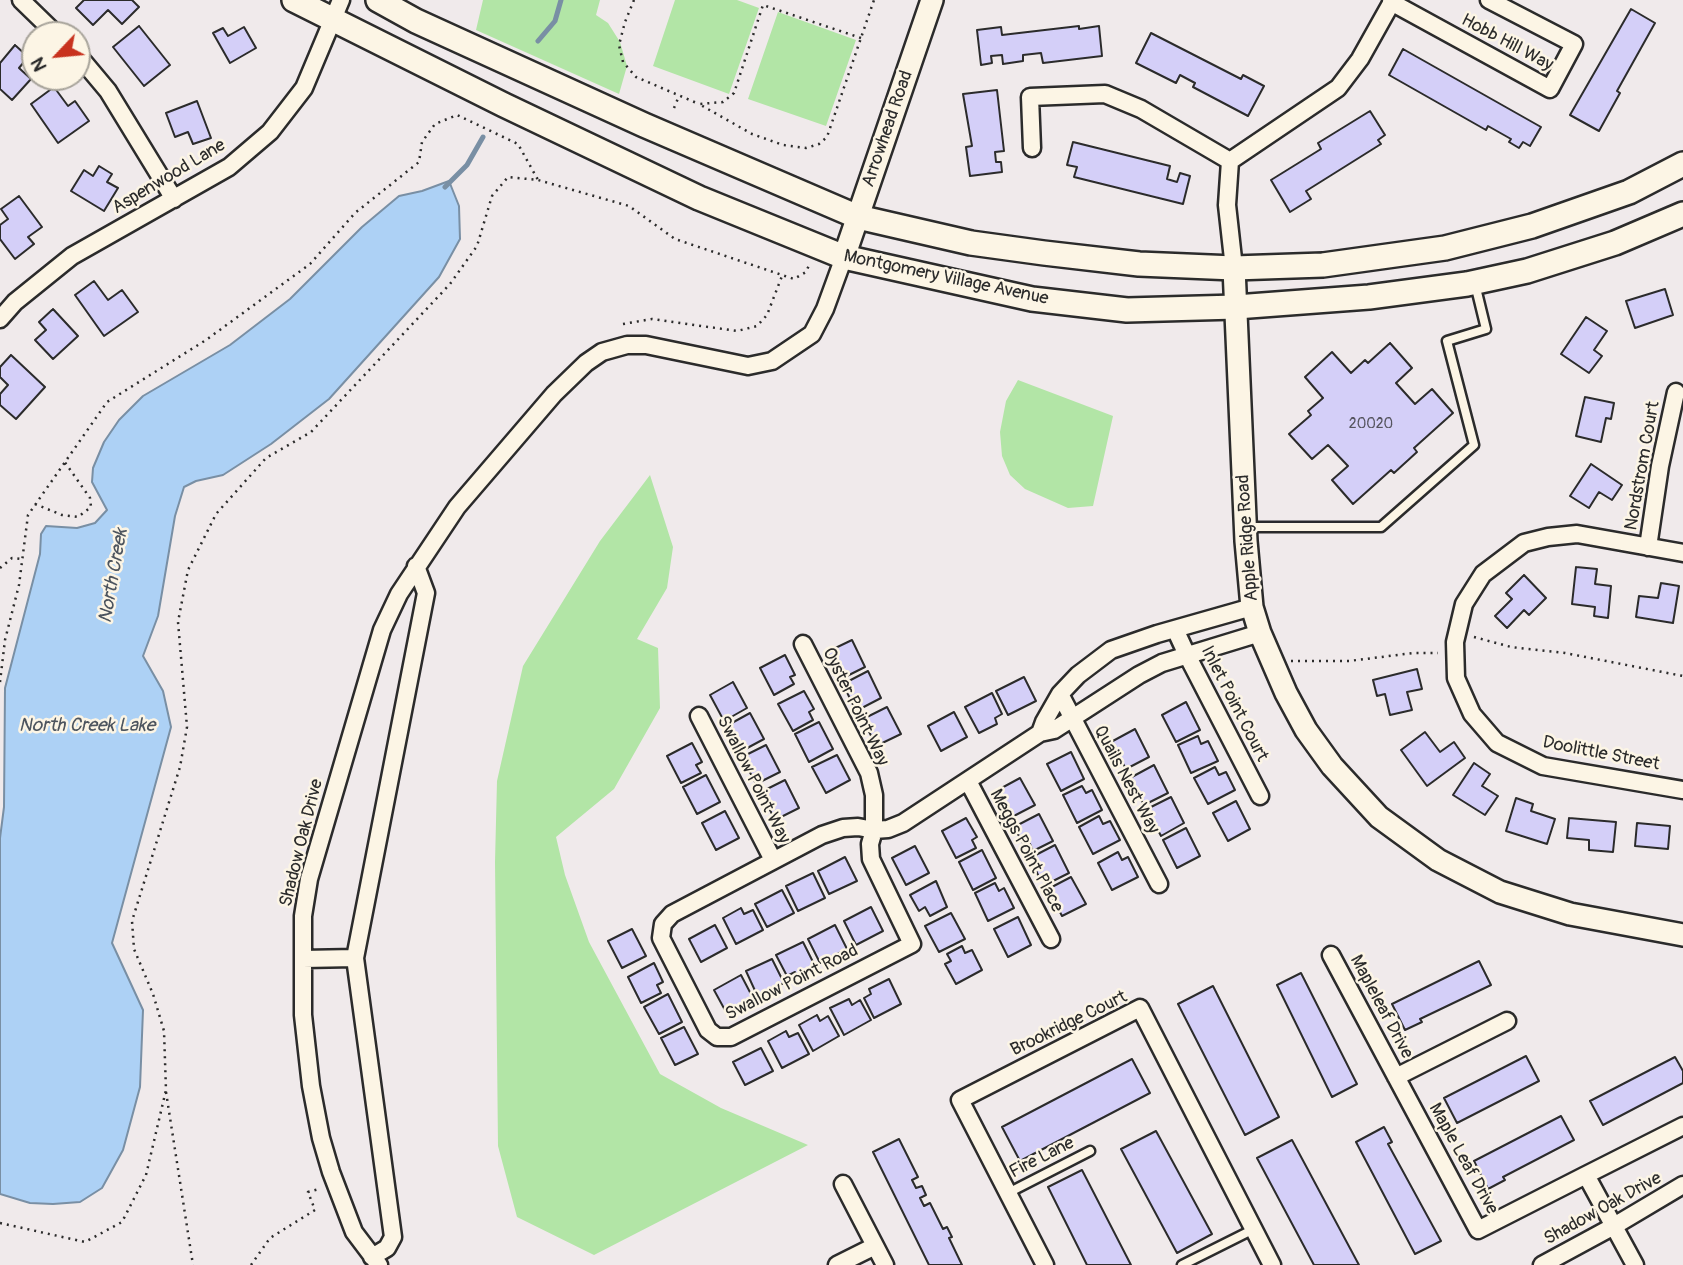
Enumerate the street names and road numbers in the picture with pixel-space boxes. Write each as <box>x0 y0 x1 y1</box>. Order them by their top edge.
street label: Hobb Hill Way <box>1457 10 1557 76</box>
street label: Arrowhead Road <box>858 68 918 190</box>
street label: Aspenwood Lane <box>108 135 230 219</box>
street label: Montgomery Village Avenue <box>842 246 1050 310</box>
street label: Nordstrom Court <box>1621 400 1665 532</box>
street label: Apple Ridge Road <box>1233 474 1263 602</box>
street label: Inlet Point Court <box>1196 643 1272 765</box>
street label: Oyster Point Way <box>817 644 893 770</box>
street label: Swallow Point Way <box>712 713 794 847</box>
street label: Quails Nest Way <box>1088 722 1164 838</box>
street label: Doolittle Street <box>1541 732 1661 776</box>
street label: Shadow Oak Drive <box>276 777 328 909</box>
street label: Meggs Point Place <box>984 786 1068 916</box>
street label: Swallow Point Road <box>722 940 862 1026</box>
street label: Mapleleaf Drive <box>1345 952 1417 1062</box>
street label: Brookridge Court <box>1007 987 1131 1061</box>
street label: Maple Leaf Drive <box>1424 1100 1502 1218</box>
street label: Fire Lane <box>1006 1133 1078 1183</box>
street label: Shadow Oak Drive <box>1540 1168 1666 1250</box>

